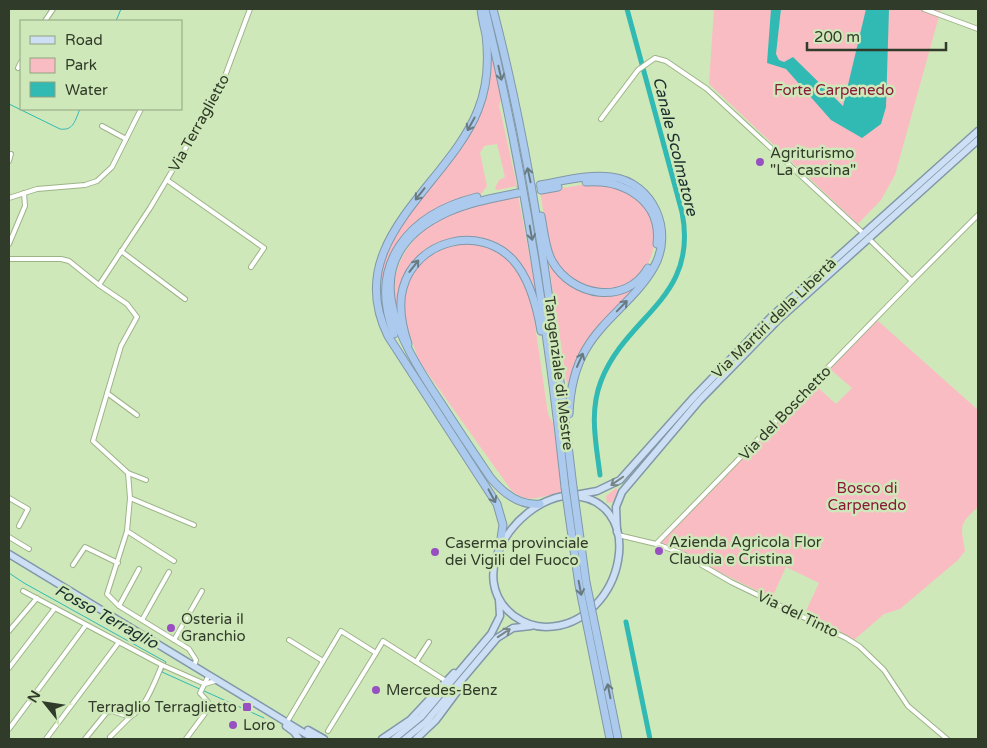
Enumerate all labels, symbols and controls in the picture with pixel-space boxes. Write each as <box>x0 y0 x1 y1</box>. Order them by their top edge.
legend <box>20 20 182 110</box>
scale bar <box>807 20 946 52</box>
text: 200 m <box>814 28 860 46</box>
text: Road <box>65 31 103 49</box>
text: Park <box>65 56 97 74</box>
one-way arrow <box>496 65 505 81</box>
street label: Via Terraglietto <box>165 71 233 175</box>
water label: Canale Scolmatore <box>648 75 702 219</box>
text: Water <box>65 81 108 99</box>
park label: Forte Carpenedo <box>774 81 894 99</box>
one-way arrow <box>465 116 475 130</box>
place label: Agriturismo "La cascina" <box>770 144 856 179</box>
marker: Agriturismo "La cascina" <box>754 156 766 168</box>
one-way arrow <box>524 167 533 183</box>
one-way arrow <box>415 187 426 200</box>
one-way arrow <box>527 224 537 240</box>
street label: Via Martiri della Libertà <box>708 254 840 382</box>
one-way arrow <box>409 260 420 273</box>
street label: Tangenziale di Mestre <box>541 295 577 451</box>
one-way arrow <box>616 300 628 312</box>
one-way arrow <box>576 353 586 368</box>
street label: Via del Boschetto <box>735 362 835 464</box>
one-way arrow <box>610 476 624 486</box>
park label: Bosco di Carpenedo <box>828 479 906 514</box>
one-way arrow <box>488 488 498 502</box>
place label: Azienda Agricola Flor Claudia e Cristina <box>669 533 822 568</box>
place label: Caserma provinciale dei Vigili del Fuoco <box>445 534 589 569</box>
marker: Azienda Agricola Flor Claudia e Cristina <box>653 545 665 557</box>
marker: Caserma provinciale dei Vigili del Fuoco <box>429 546 441 558</box>
one-way arrow <box>575 579 585 595</box>
water label: Fosso Terraglio <box>51 580 163 654</box>
street label: Via del Tinto <box>754 587 842 641</box>
place label: Osteria il Granchio <box>181 610 246 645</box>
marker: Osteria il Granchio <box>165 622 177 634</box>
one-way arrow <box>497 628 511 638</box>
north arrow <box>20 678 70 728</box>
place label: Mercedes-Benz <box>386 681 497 699</box>
marker: Mercedes-Benz <box>370 684 382 696</box>
one-way arrow <box>604 684 613 700</box>
text: N <box>24 688 44 706</box>
place label: Terraglio Terraglietto <box>88 698 237 716</box>
marker: Terraglio Terraglietto <box>241 701 253 713</box>
place label: Loro <box>243 716 275 734</box>
marker: Loro <box>227 719 239 731</box>

